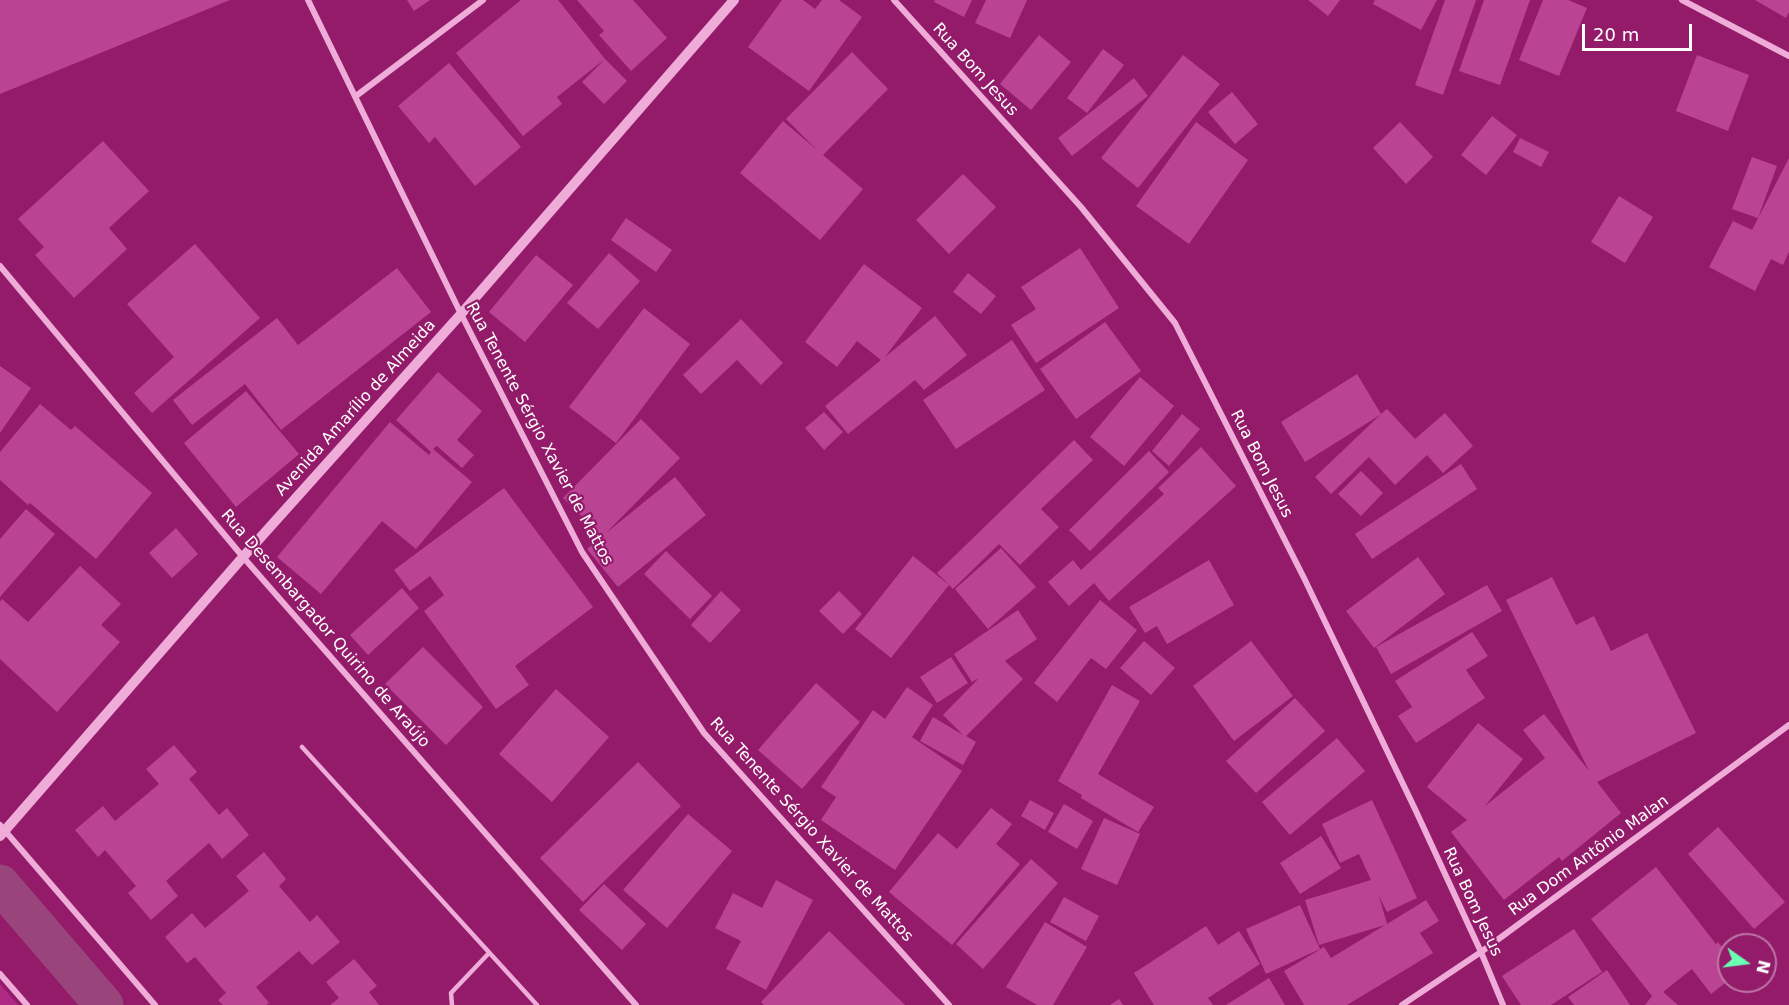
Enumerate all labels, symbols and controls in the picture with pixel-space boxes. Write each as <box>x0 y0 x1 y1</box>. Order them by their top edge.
scale bar <box>1585 12 1694 50</box>
street label: Rua Bom Jesus <box>928 20 1022 120</box>
text: 20 m <box>1593 24 1639 45</box>
street label: Rua Tenente Sérgio Xavier de Mattos <box>461 299 617 569</box>
street label: Avenida Amarílio de Almeida <box>272 316 440 500</box>
street label: Rua Bom Jesus <box>1226 407 1296 521</box>
street label: Rua Desembargador Quirino de Araújo <box>216 506 434 752</box>
street label: Rua Tenente Sérgio Xavier de Mattos <box>705 714 917 946</box>
street label: Rua Dom Antônio Malan <box>1505 792 1673 920</box>
street label: Rua Bom Jesus <box>1438 844 1506 960</box>
north arrow <box>1717 933 1777 993</box>
text: N <box>1752 958 1774 976</box>

